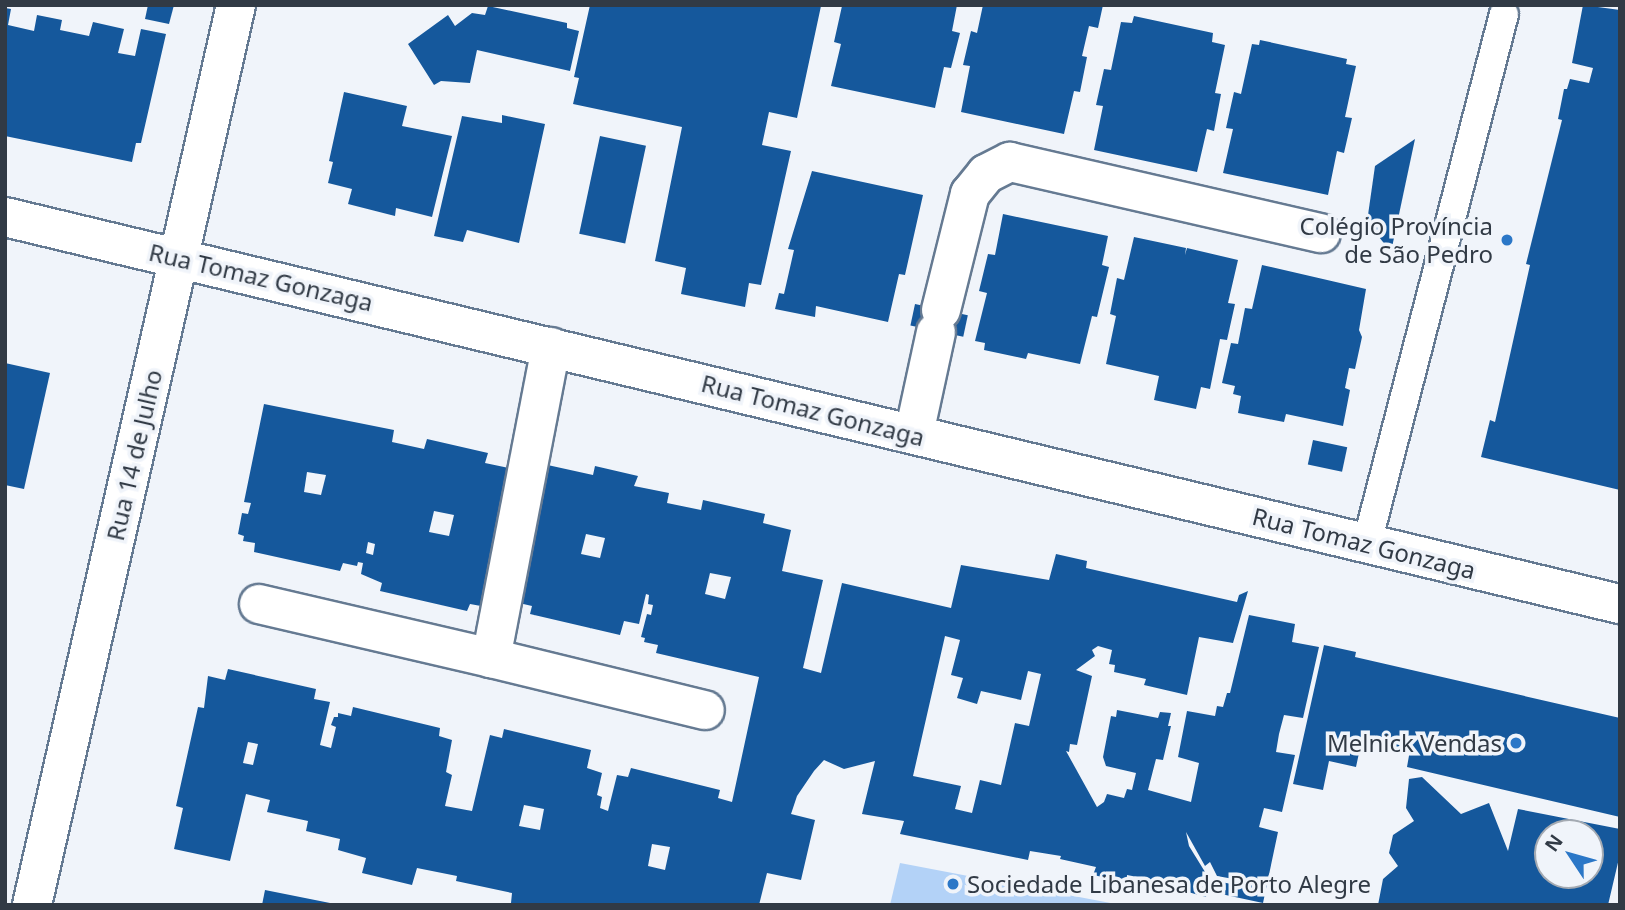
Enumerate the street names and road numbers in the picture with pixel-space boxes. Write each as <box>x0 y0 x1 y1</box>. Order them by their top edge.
street label: Rua Tomaz Gonzaga <box>146 237 376 317</box>
street label: Rua 14 de Julho <box>100 367 168 543</box>
street label: Rua Tomaz Gonzaga <box>698 368 928 452</box>
street label: Rua Tomaz Gonzaga <box>1249 501 1479 585</box>

